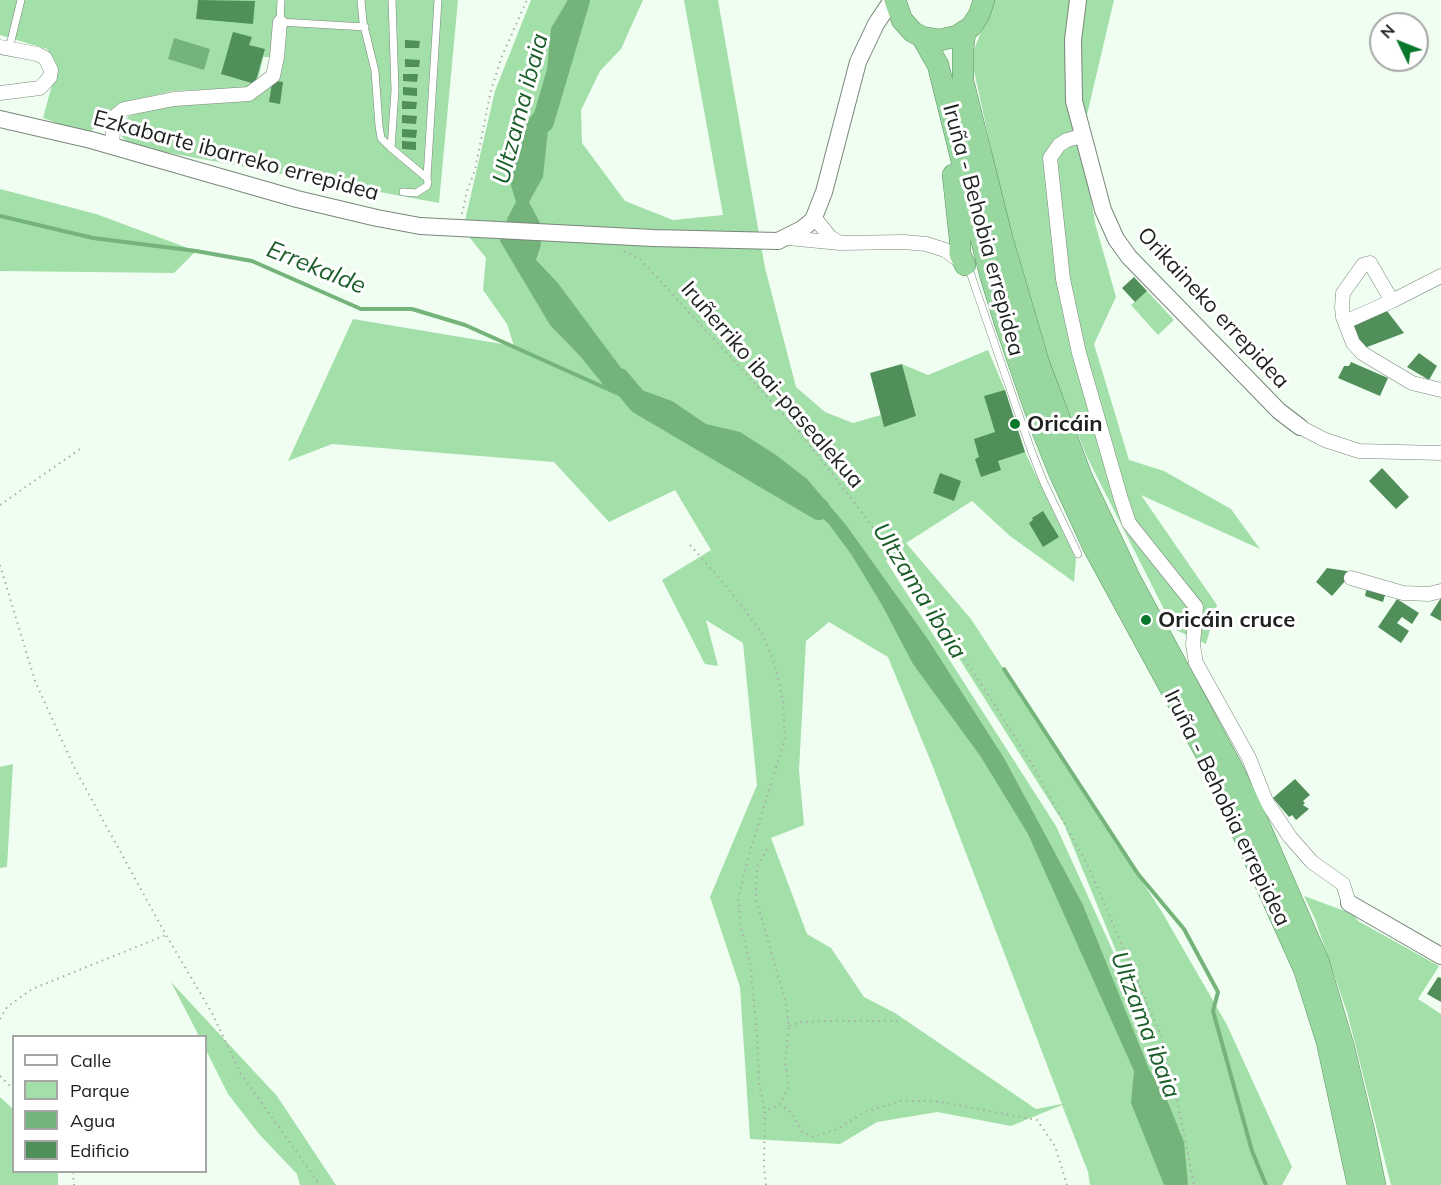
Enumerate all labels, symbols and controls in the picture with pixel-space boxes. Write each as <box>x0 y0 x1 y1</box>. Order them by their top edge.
north arrow <box>1369 12 1429 72</box>
text: N <box>1376 20 1399 42</box>
water label: Ultzama ibaia <box>487 31 555 187</box>
street label: Iruña - Behobia errepidea <box>937 101 1029 359</box>
street label: Ezkabarte ibarreko errepidea <box>90 105 382 207</box>
street label: Orikaineko errepidea <box>1132 222 1294 394</box>
water label: Errekalde <box>262 235 370 301</box>
street label: Iruñerriko ibai-pasealekua <box>675 276 869 494</box>
place label: Oricáin <box>1027 411 1102 437</box>
marker: Oricáin <box>1008 417 1022 431</box>
water label: Ultzama ibaia <box>866 518 972 664</box>
place label: Oricáin cruce <box>1158 607 1295 633</box>
marker: Oricáin cruce <box>1139 613 1153 627</box>
street label: Iruña - Behobia errepidea <box>1158 686 1296 930</box>
water label: Ultzama ibaia <box>1104 948 1186 1102</box>
legend <box>12 1035 207 1173</box>
text: Calle <box>70 1049 111 1072</box>
text: Parque <box>70 1079 129 1102</box>
text: Agua <box>70 1109 115 1132</box>
text: Edificio <box>70 1139 129 1162</box>

